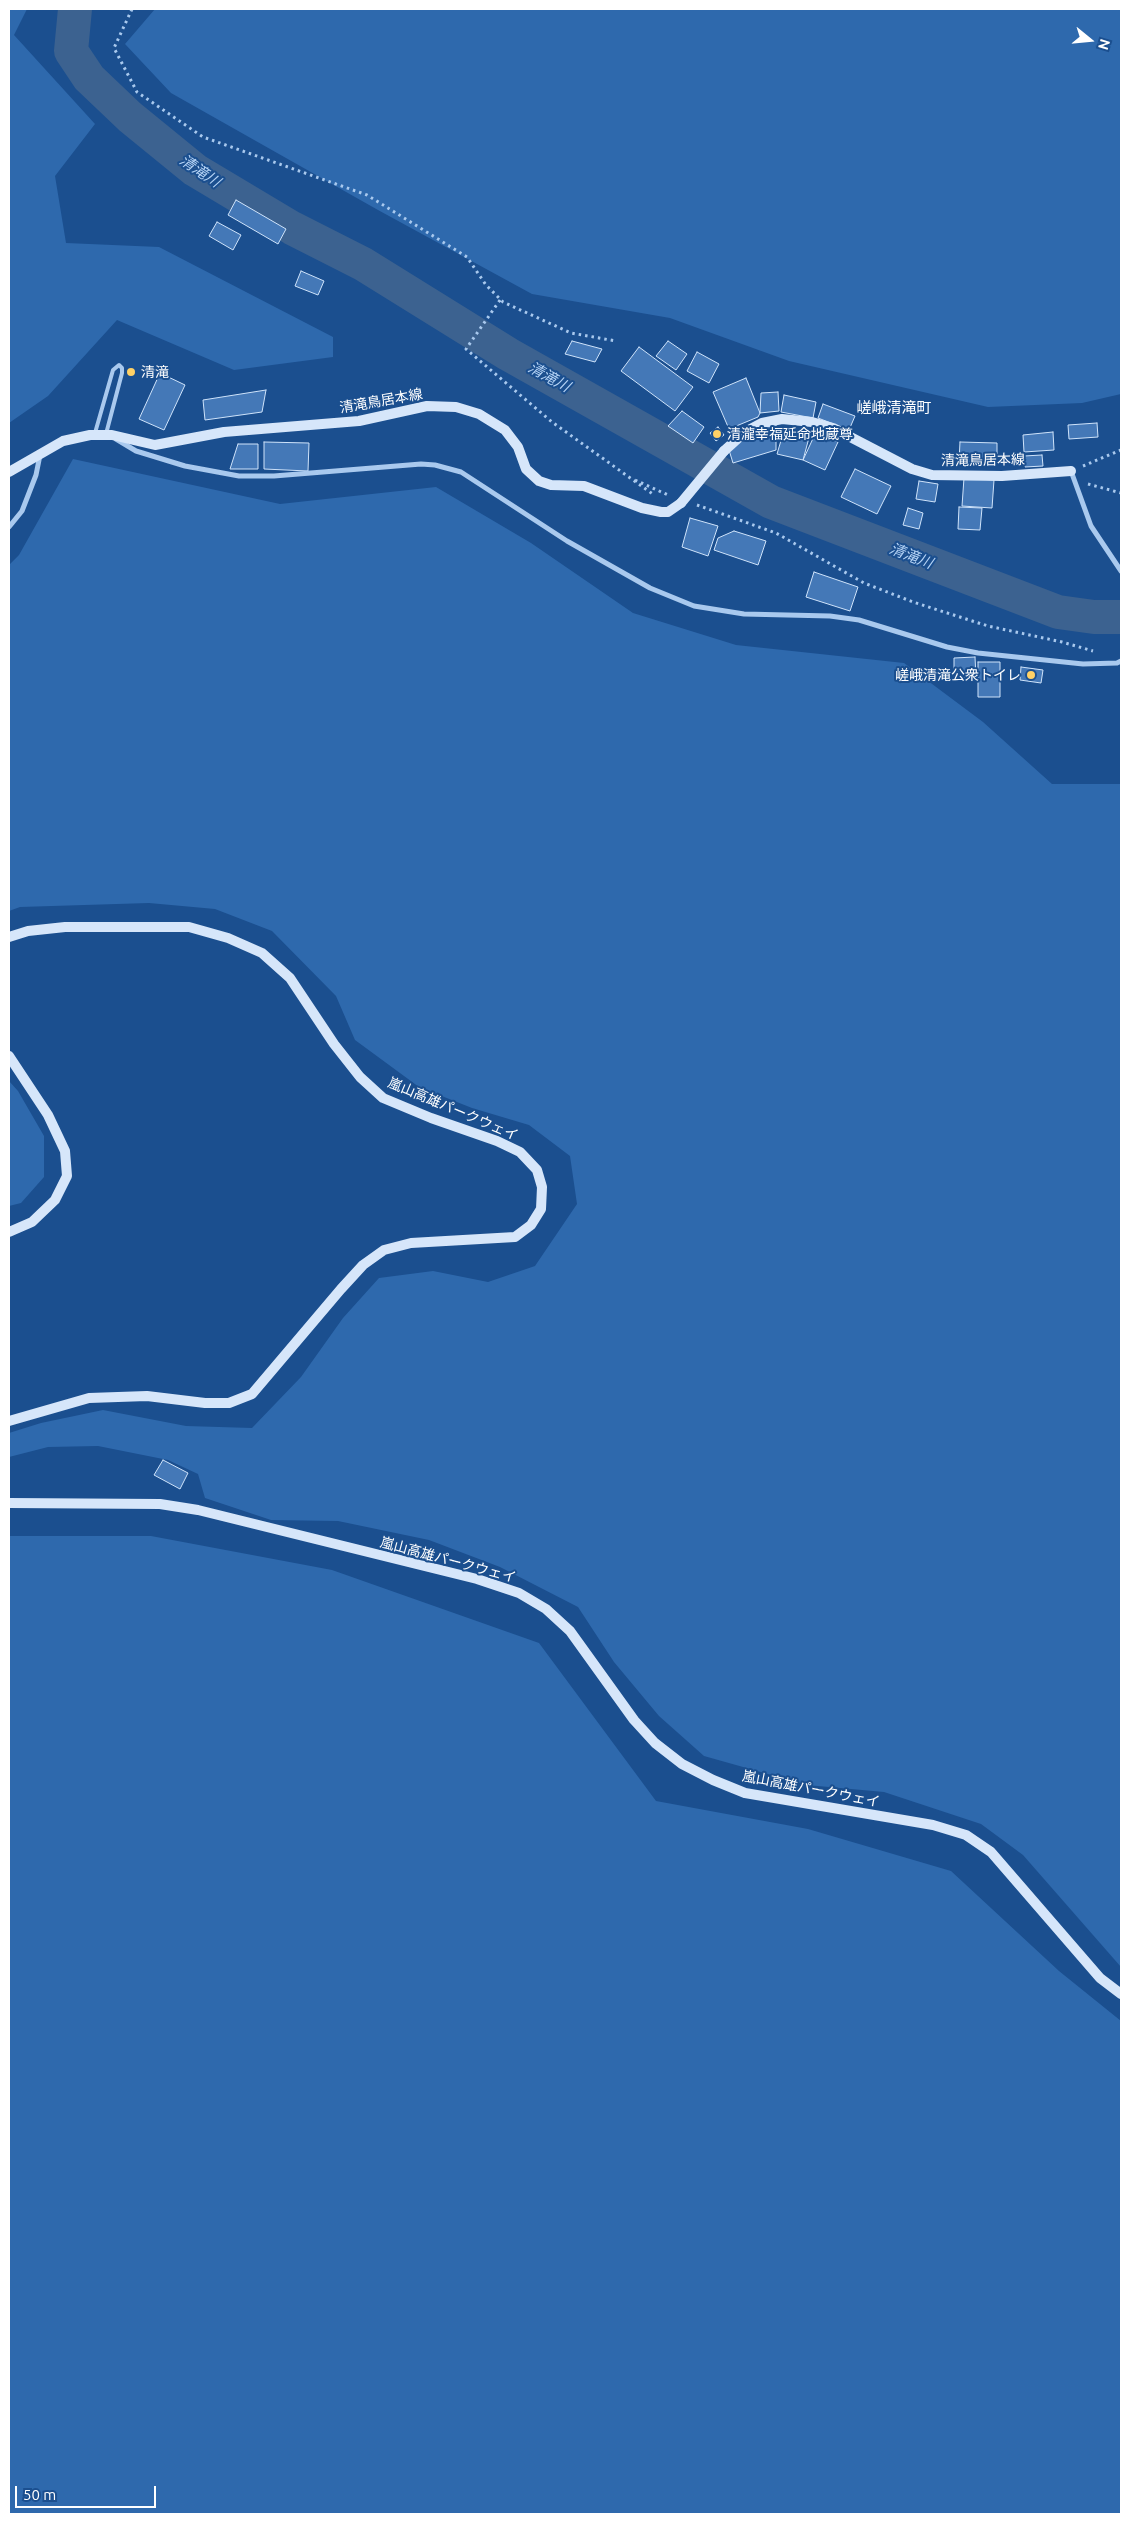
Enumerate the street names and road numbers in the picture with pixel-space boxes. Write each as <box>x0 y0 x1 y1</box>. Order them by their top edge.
street label: 清滝鳥居本線 <box>338 385 424 417</box>
street label: 清滝鳥居本線 <box>941 451 1025 469</box>
street label: 嵐山高雄パークウェイ <box>385 1074 521 1144</box>
street label: 嵐山高雄パークウェイ <box>378 1534 518 1586</box>
street label: 嵐山高雄パークウェイ <box>741 1767 881 1811</box>

